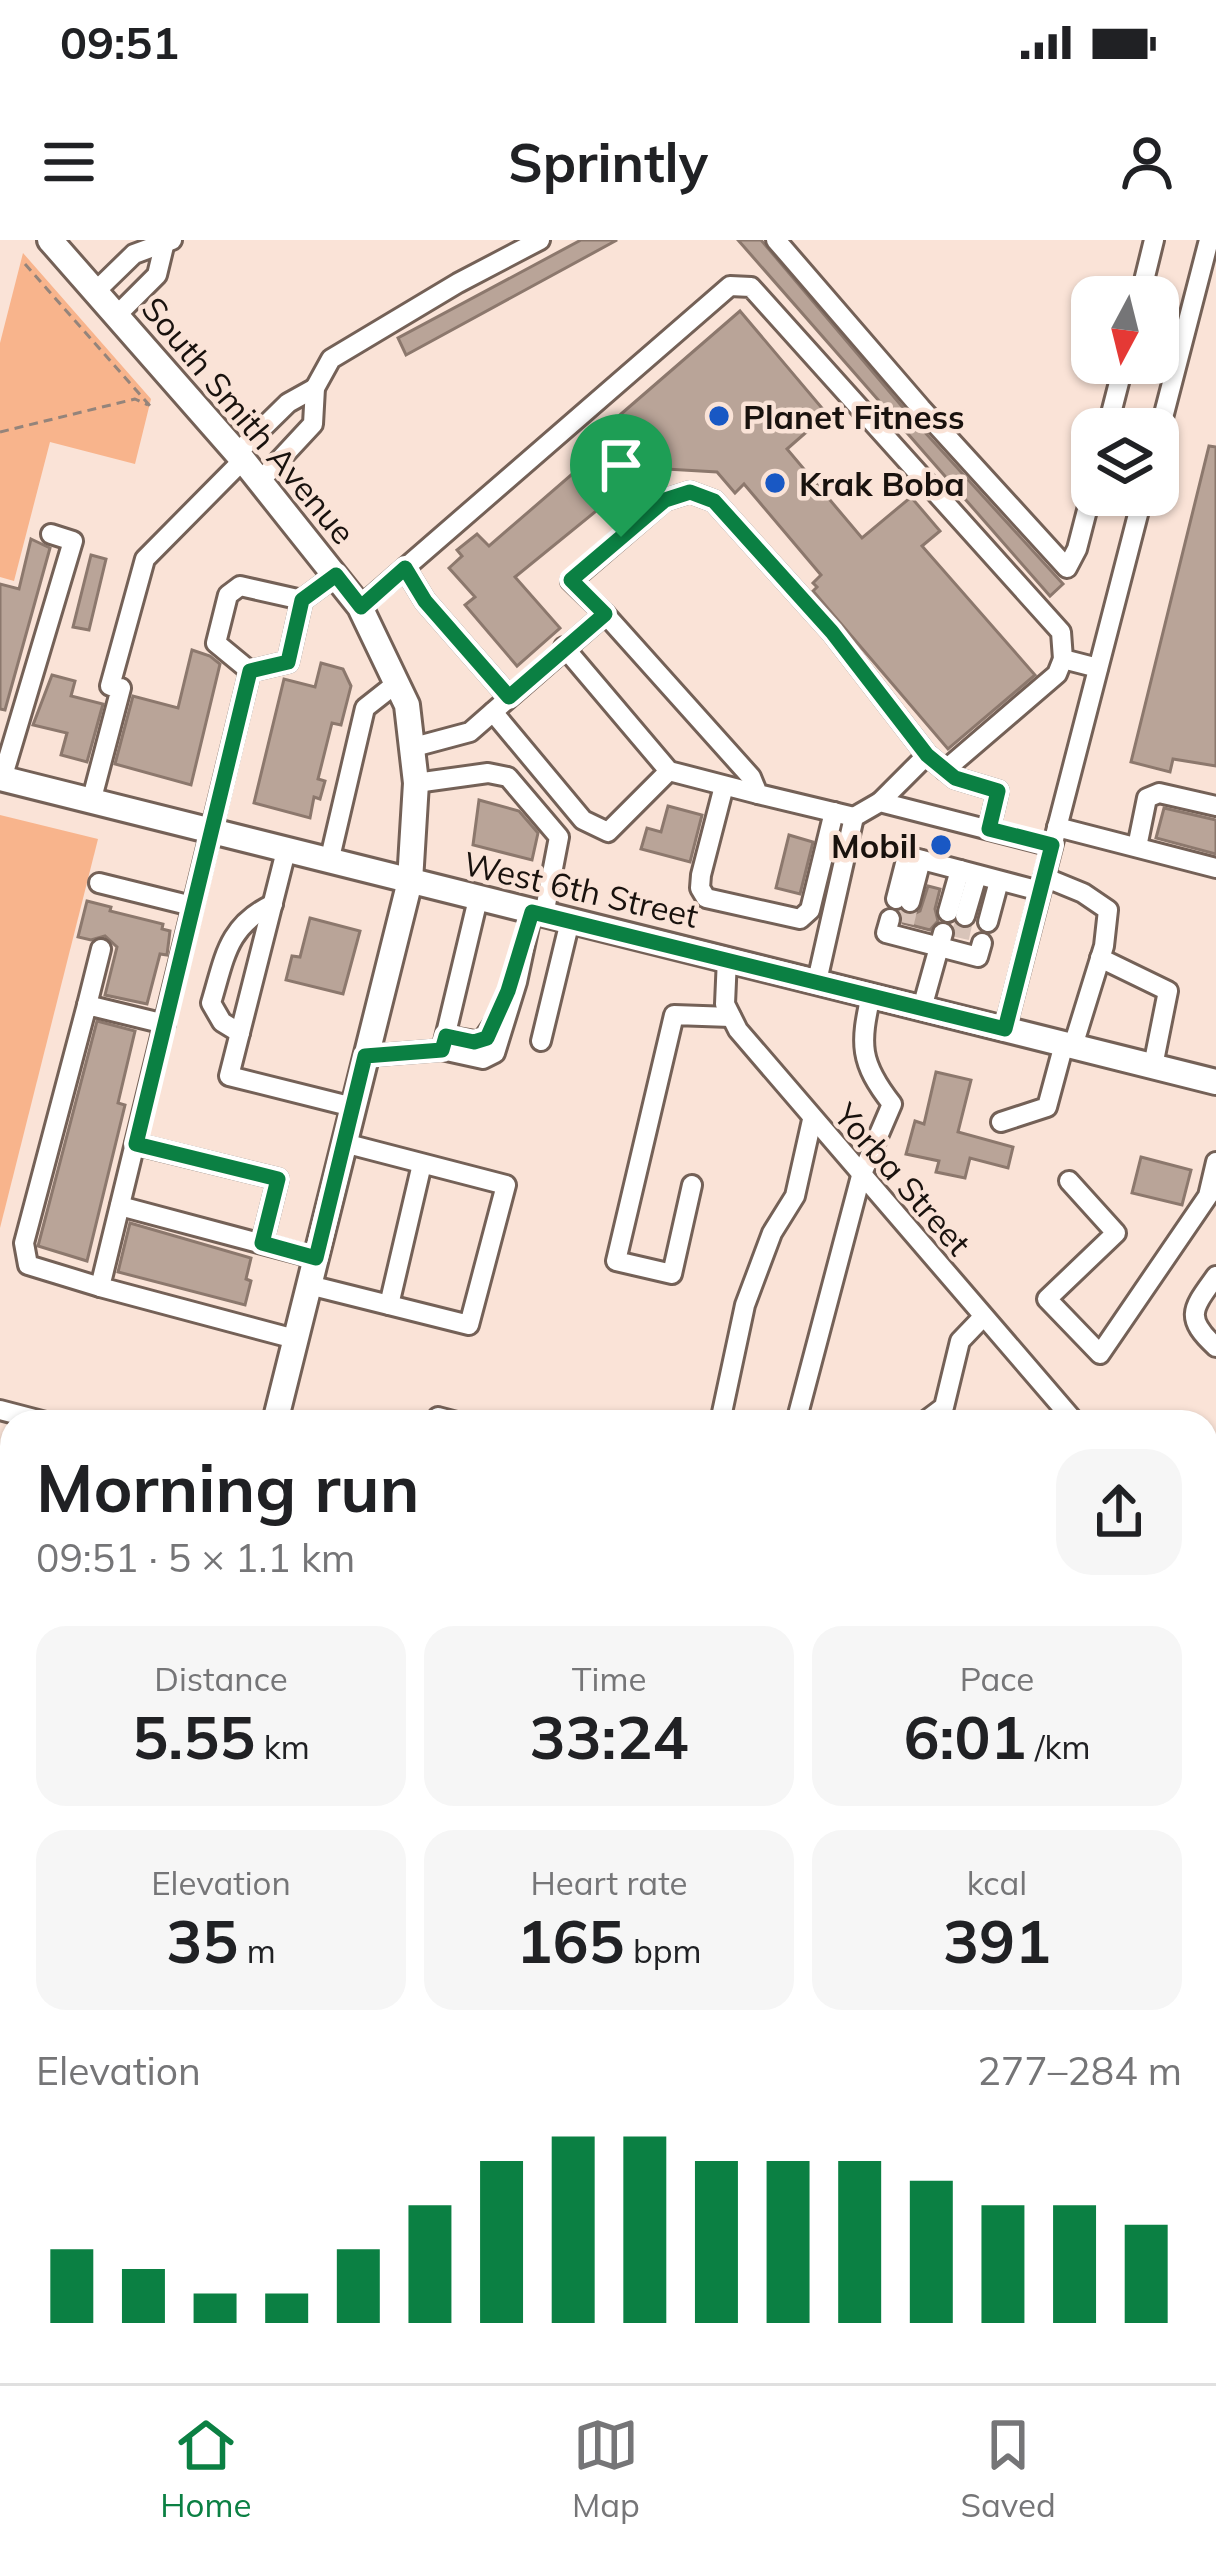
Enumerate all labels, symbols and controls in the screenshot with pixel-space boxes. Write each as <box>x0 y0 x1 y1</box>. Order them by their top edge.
text: 09:51 <box>60 14 179 70</box>
text: Sprintly <box>508 128 708 196</box>
icon: menu <box>36 129 102 195</box>
icon: person <box>1114 129 1180 195</box>
north arrow <box>1071 276 1179 384</box>
map controls <box>1071 276 1179 516</box>
street label: South Smith Avenue <box>134 288 364 552</box>
place label: Planet Fitness <box>743 396 965 437</box>
marker: Planet Fitness <box>706 403 732 429</box>
button: layers <box>1071 408 1179 516</box>
pin <box>570 414 672 537</box>
icon: arrive <box>588 432 654 498</box>
place label: Krak Boba <box>799 463 965 504</box>
marker: Krak Boba <box>762 470 788 496</box>
place label: Mobil <box>831 825 917 866</box>
marker: Mobil <box>928 832 954 858</box>
street label: West 6th Street <box>460 842 702 936</box>
street label: Yorba Street <box>825 1094 980 1263</box>
text: Morning run <box>36 1446 419 1529</box>
button: share <box>1056 1449 1182 1575</box>
text: 09:51 · 5 × 1.1 km <box>36 1533 355 1582</box>
text: Distance <box>154 1658 288 1699</box>
text: Time <box>572 1658 646 1699</box>
text: Pace <box>960 1658 1034 1699</box>
text: 5.55 <box>132 1699 255 1774</box>
text: 33:24 <box>530 1699 688 1774</box>
text: 6:01 <box>904 1699 1026 1774</box>
text: km <box>255 1726 310 1767</box>
text: /km <box>1026 1726 1090 1767</box>
text: Elevation <box>151 1862 291 1903</box>
text: Heart rate <box>531 1862 688 1903</box>
text: kcal <box>967 1862 1027 1903</box>
text: 35 <box>166 1903 238 1978</box>
text: 165 <box>516 1903 624 1978</box>
text: 391 <box>943 1903 1051 1978</box>
text: m <box>238 1930 276 1971</box>
text: bpm <box>624 1930 702 1971</box>
text: Elevation <box>36 2046 201 2095</box>
text: 277–284 m <box>977 2046 1182 2095</box>
tab: Home <box>160 2412 251 2525</box>
tab: Map <box>572 2412 640 2525</box>
tab: Saved <box>960 2412 1056 2525</box>

